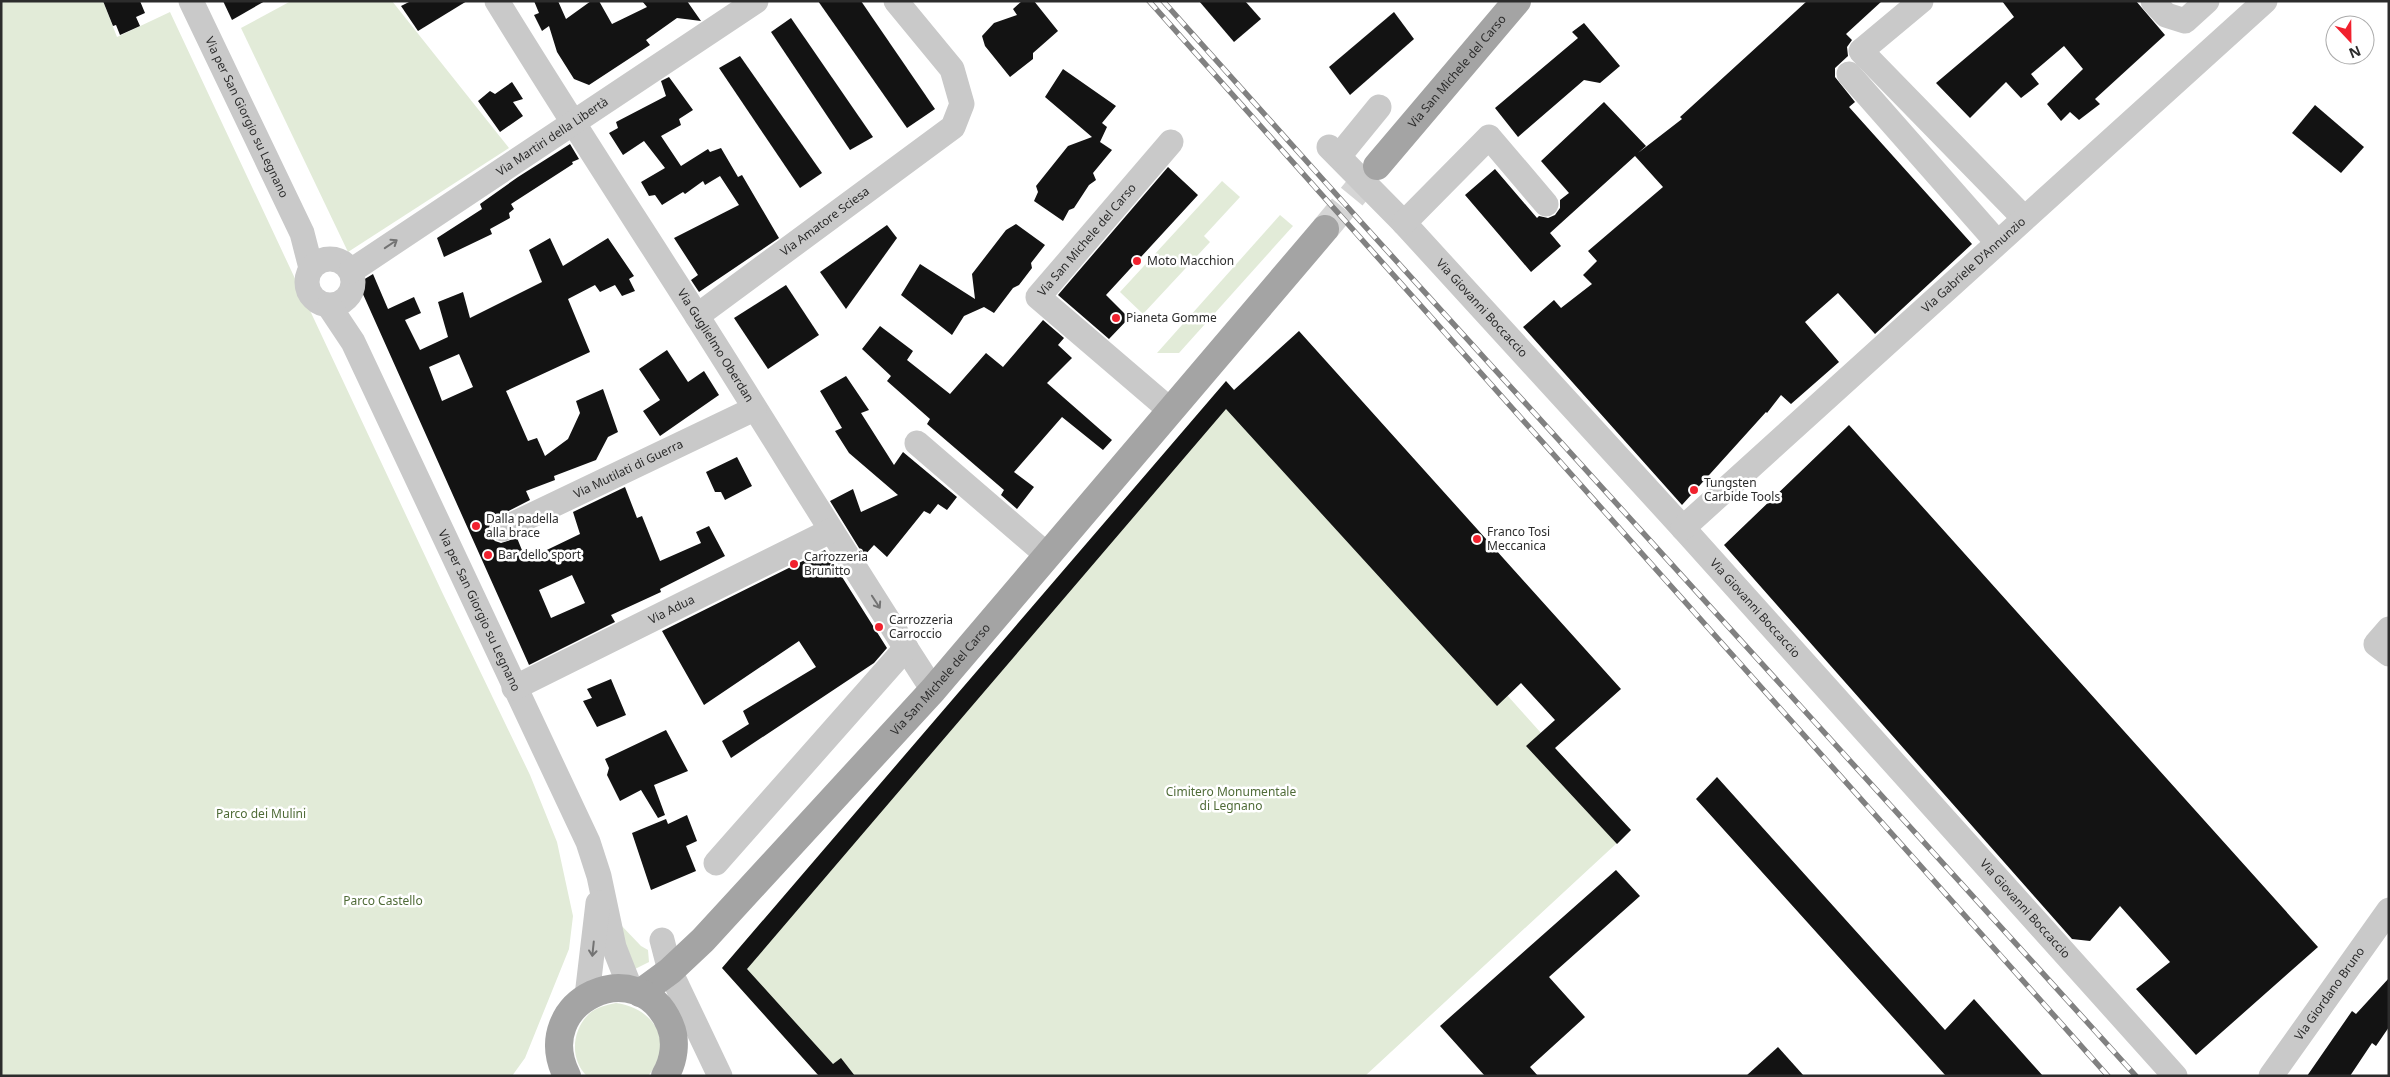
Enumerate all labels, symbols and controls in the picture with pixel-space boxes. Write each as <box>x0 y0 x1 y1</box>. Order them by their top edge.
street label: Via San Michele del Carso <box>1404 11 1510 131</box>
north arrow <box>2325 15 2375 65</box>
street label: Via per San Giorgio su Legnano <box>201 34 293 201</box>
text: N <box>2346 42 2364 63</box>
street label: Via Martiri della Libertà <box>493 93 611 180</box>
street label: Via San Michele del Carso <box>1033 179 1140 300</box>
street label: Via Amatore Sciesa <box>777 183 873 260</box>
street label: Via Gabriele D'Annunzio <box>1918 213 2029 316</box>
one-way arrow <box>384 239 398 249</box>
place label: Moto Macchion <box>1147 252 1234 269</box>
marker: Moto Macchion <box>1131 255 1143 267</box>
street label: Via Giovanni Boccaccio <box>1433 255 1532 361</box>
street label: Via Guglielmo Oberdan <box>674 285 758 405</box>
place label: Pianeta Gomme <box>1126 309 1217 326</box>
marker: Pianeta Gomme <box>1110 312 1122 324</box>
street label: Via Mutilati di Guerra <box>571 435 686 502</box>
place label: Tungsten Carbide Tools <box>1704 474 1780 505</box>
marker: Tungsten Carbide Tools <box>1688 484 1700 496</box>
place label: Dalla padella alla brace <box>486 510 559 541</box>
marker: Dalla padella alla brace <box>470 520 482 532</box>
place label: Franco Tosi Meccanica <box>1487 523 1550 554</box>
street label: Via per San Giorgio su Legnano <box>434 527 525 694</box>
marker: Franco Tosi Meccanica <box>1471 533 1483 545</box>
place label: Bar dello sport <box>498 546 582 563</box>
place label: Carrozzeria Brunitto <box>804 548 868 579</box>
marker: Bar dello sport <box>482 549 494 561</box>
street label: Via Giovanni Boccaccio <box>1706 555 1805 661</box>
marker: Carrozzeria Brunitto <box>788 558 800 570</box>
street label: Via Adua <box>645 591 697 628</box>
one-way arrow <box>871 594 881 608</box>
place label: Carrozzeria Carroccio <box>889 611 953 642</box>
street label: Via San Michele del Carso <box>886 620 994 739</box>
marker: Carrozzeria Carroccio <box>873 621 885 633</box>
park label: Cimitero Monumentale di Legnano <box>1166 783 1296 814</box>
park label: Parco dei Mulini <box>216 805 306 822</box>
street label: Via Giovanni Boccaccio <box>1976 855 2074 962</box>
park label: Parco Castello <box>343 892 423 909</box>
one-way arrow <box>588 940 598 956</box>
street label: Via Giordano Bruno <box>2290 943 2368 1043</box>

